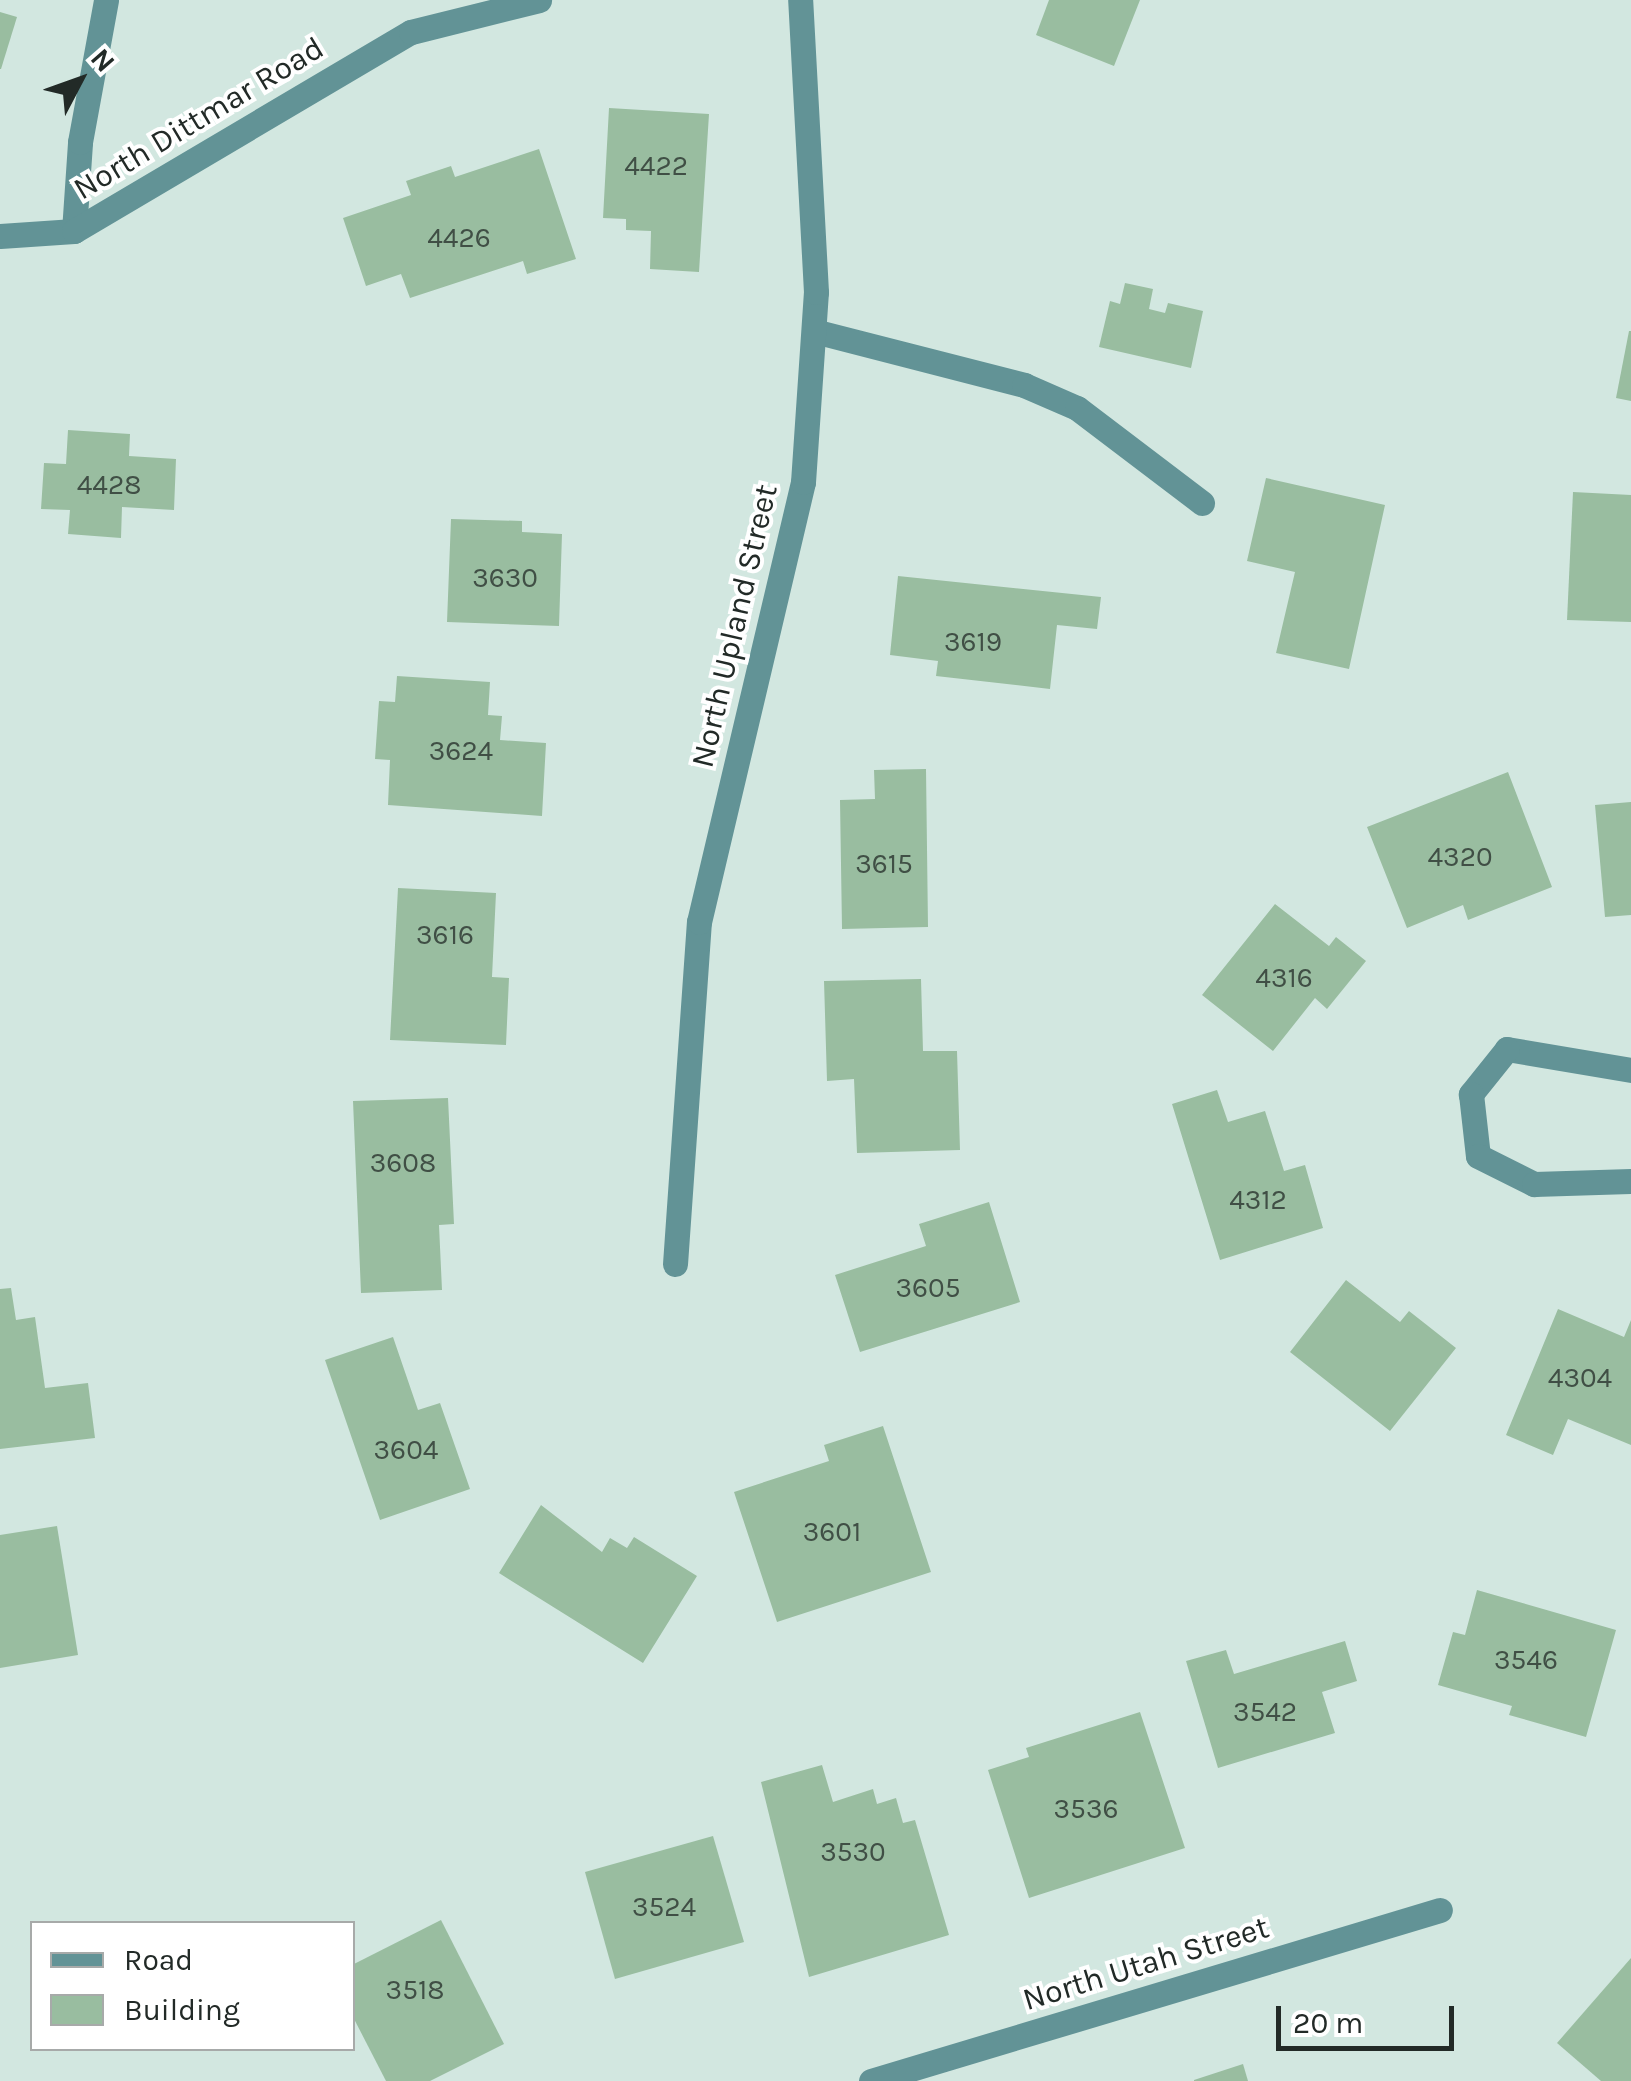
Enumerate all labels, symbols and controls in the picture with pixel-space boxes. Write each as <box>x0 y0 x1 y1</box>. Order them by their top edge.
street label: North Dittmar Road <box>67 29 331 209</box>
north arrow <box>30 30 130 130</box>
house number: 4422 <box>624 149 688 183</box>
house number: 4426 <box>427 221 491 255</box>
house number: 4428 <box>77 468 141 502</box>
street label: North Upland Street <box>684 481 786 771</box>
house number: 3630 <box>472 561 538 595</box>
house number: 3619 <box>944 625 1002 659</box>
house number: 3624 <box>429 734 493 768</box>
house number: 4320 <box>1427 840 1493 874</box>
house number: 3615 <box>855 847 913 881</box>
house number: 3616 <box>416 918 474 952</box>
house number: 4316 <box>1255 961 1313 995</box>
house number: 3608 <box>370 1146 436 1180</box>
house number: 4312 <box>1229 1183 1287 1217</box>
house number: 3605 <box>896 1271 960 1305</box>
house number: 4304 <box>1548 1361 1612 1395</box>
house number: 3604 <box>374 1433 438 1467</box>
house number: 3601 <box>803 1515 861 1549</box>
house number: 3546 <box>1494 1643 1558 1677</box>
house number: 3542 <box>1233 1695 1297 1729</box>
house number: 3536 <box>1054 1792 1118 1826</box>
house number: 3530 <box>820 1835 886 1869</box>
house number: 3524 <box>632 1890 696 1924</box>
street label: North Utah Street <box>1018 1908 1274 2020</box>
legend <box>30 1921 355 2051</box>
text: Road <box>124 1942 193 1978</box>
house number: 3518 <box>386 1973 444 2007</box>
scale bar <box>1281 1986 1458 2048</box>
text: Building <box>124 1992 240 2028</box>
text: 20 m <box>1293 2005 1363 2041</box>

